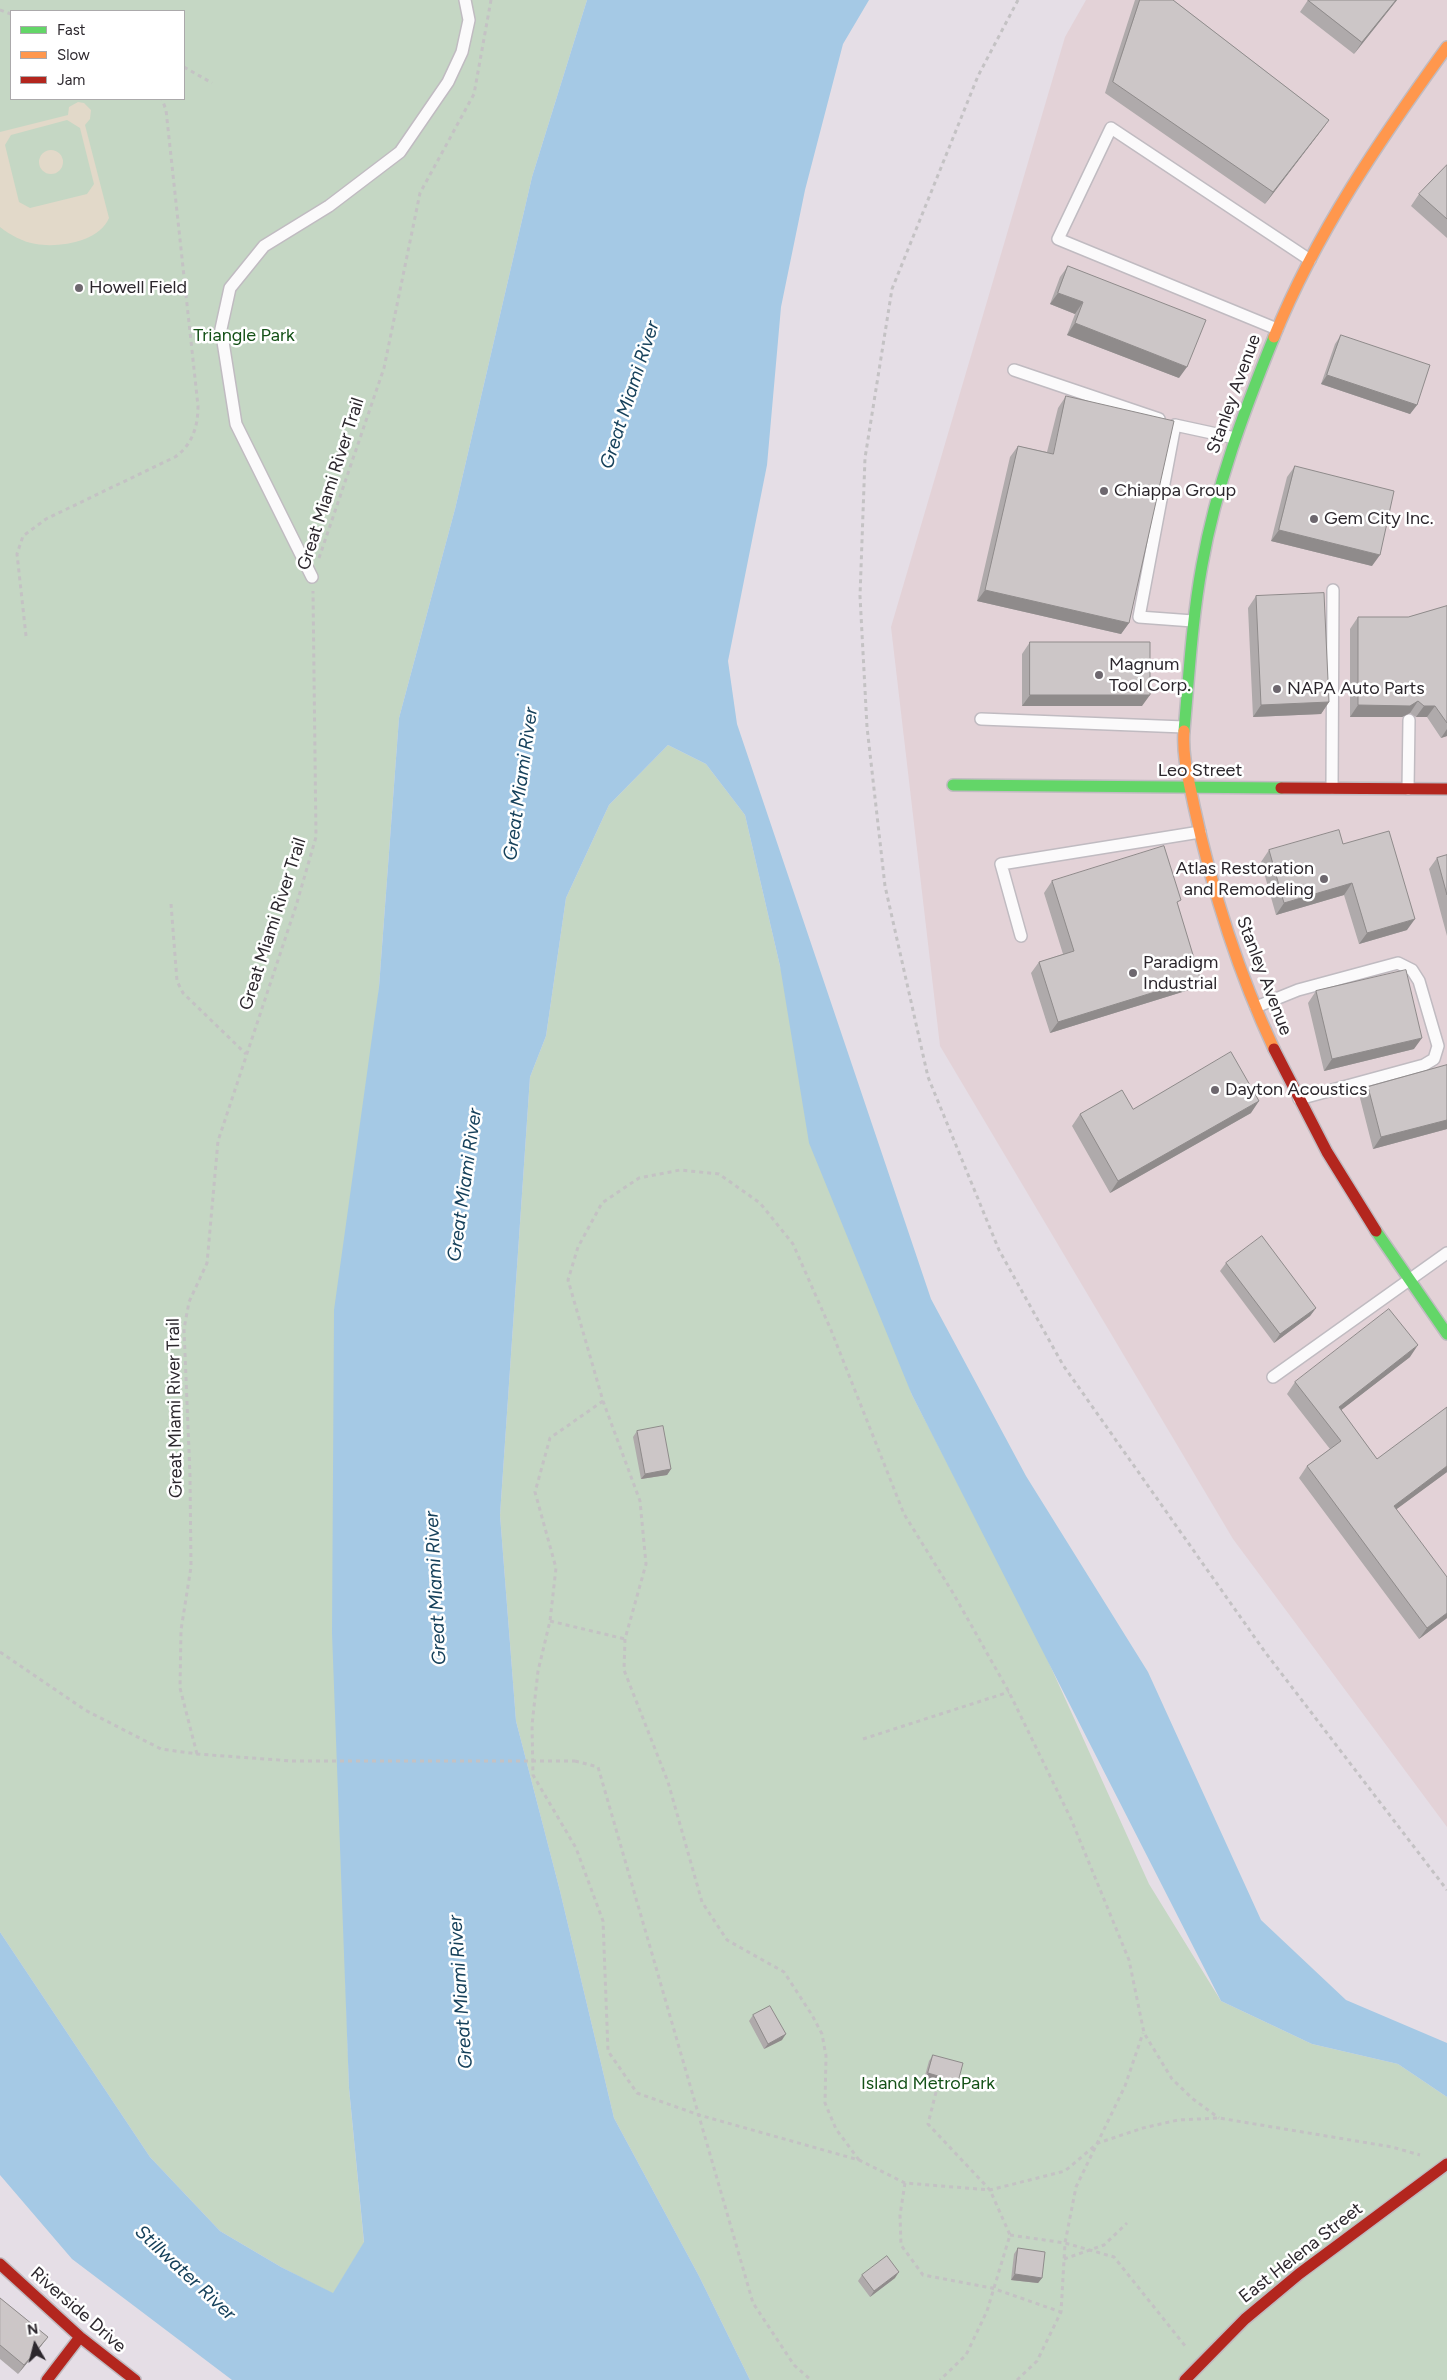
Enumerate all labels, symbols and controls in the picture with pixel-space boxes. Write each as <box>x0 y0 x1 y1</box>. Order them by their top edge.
legend <box>10 10 185 100</box>
text: Fast <box>57 21 85 39</box>
text: Slow <box>57 46 90 64</box>
text: Jam <box>57 71 85 89</box>
place label: Howell Field <box>89 277 187 299</box>
marker: Howell Field <box>73 282 85 294</box>
water label: Great Miami River <box>595 318 665 472</box>
park label: Triangle Park <box>193 325 295 347</box>
street label: Stanley Avenue <box>1202 331 1266 457</box>
street label: Great Miami River Trail <box>293 395 369 573</box>
place label: Chiappa Group <box>1114 480 1236 502</box>
marker: Chiappa Group <box>1098 485 1110 497</box>
place label: Gem City Inc. <box>1324 508 1434 530</box>
marker: Gem City Inc. <box>1308 513 1320 525</box>
place label: Magnum Tool Corp. <box>1109 654 1191 696</box>
marker: Magnum Tool Corp. <box>1093 669 1105 681</box>
place label: NAPA Auto Parts <box>1287 678 1425 700</box>
marker: NAPA Auto Parts <box>1271 683 1283 695</box>
water label: Great Miami River <box>499 706 543 862</box>
street label: Leo Street <box>1158 760 1242 782</box>
street label: Great Miami River Trail <box>235 835 311 1013</box>
place label: Atlas Restoration and Remodeling <box>1176 858 1314 901</box>
marker: Atlas Restoration and Remodeling <box>1318 873 1330 885</box>
street label: Stanley Avenue <box>1231 914 1297 1038</box>
place label: Paradigm Industrial <box>1143 952 1218 994</box>
marker: Paradigm Industrial <box>1127 967 1139 979</box>
place label: Dayton Acoustics <box>1225 1079 1367 1101</box>
marker: Dayton Acoustics <box>1209 1084 1221 1096</box>
water label: Great Miami River <box>443 1107 487 1263</box>
street label: Great Miami River Trail <box>163 1318 187 1498</box>
water label: Great Miami River <box>421 1510 451 1666</box>
water label: Great Miami River <box>444 1914 478 2070</box>
park label: Island MetroPark <box>861 2073 995 2095</box>
street label: East Helena Street <box>1235 2198 1367 2308</box>
water label: Stillwater River <box>130 2221 240 2325</box>
street label: Riverside Drive <box>26 2263 130 2357</box>
north arrow <box>10 2320 60 2370</box>
text: N <box>26 2320 39 2339</box>

